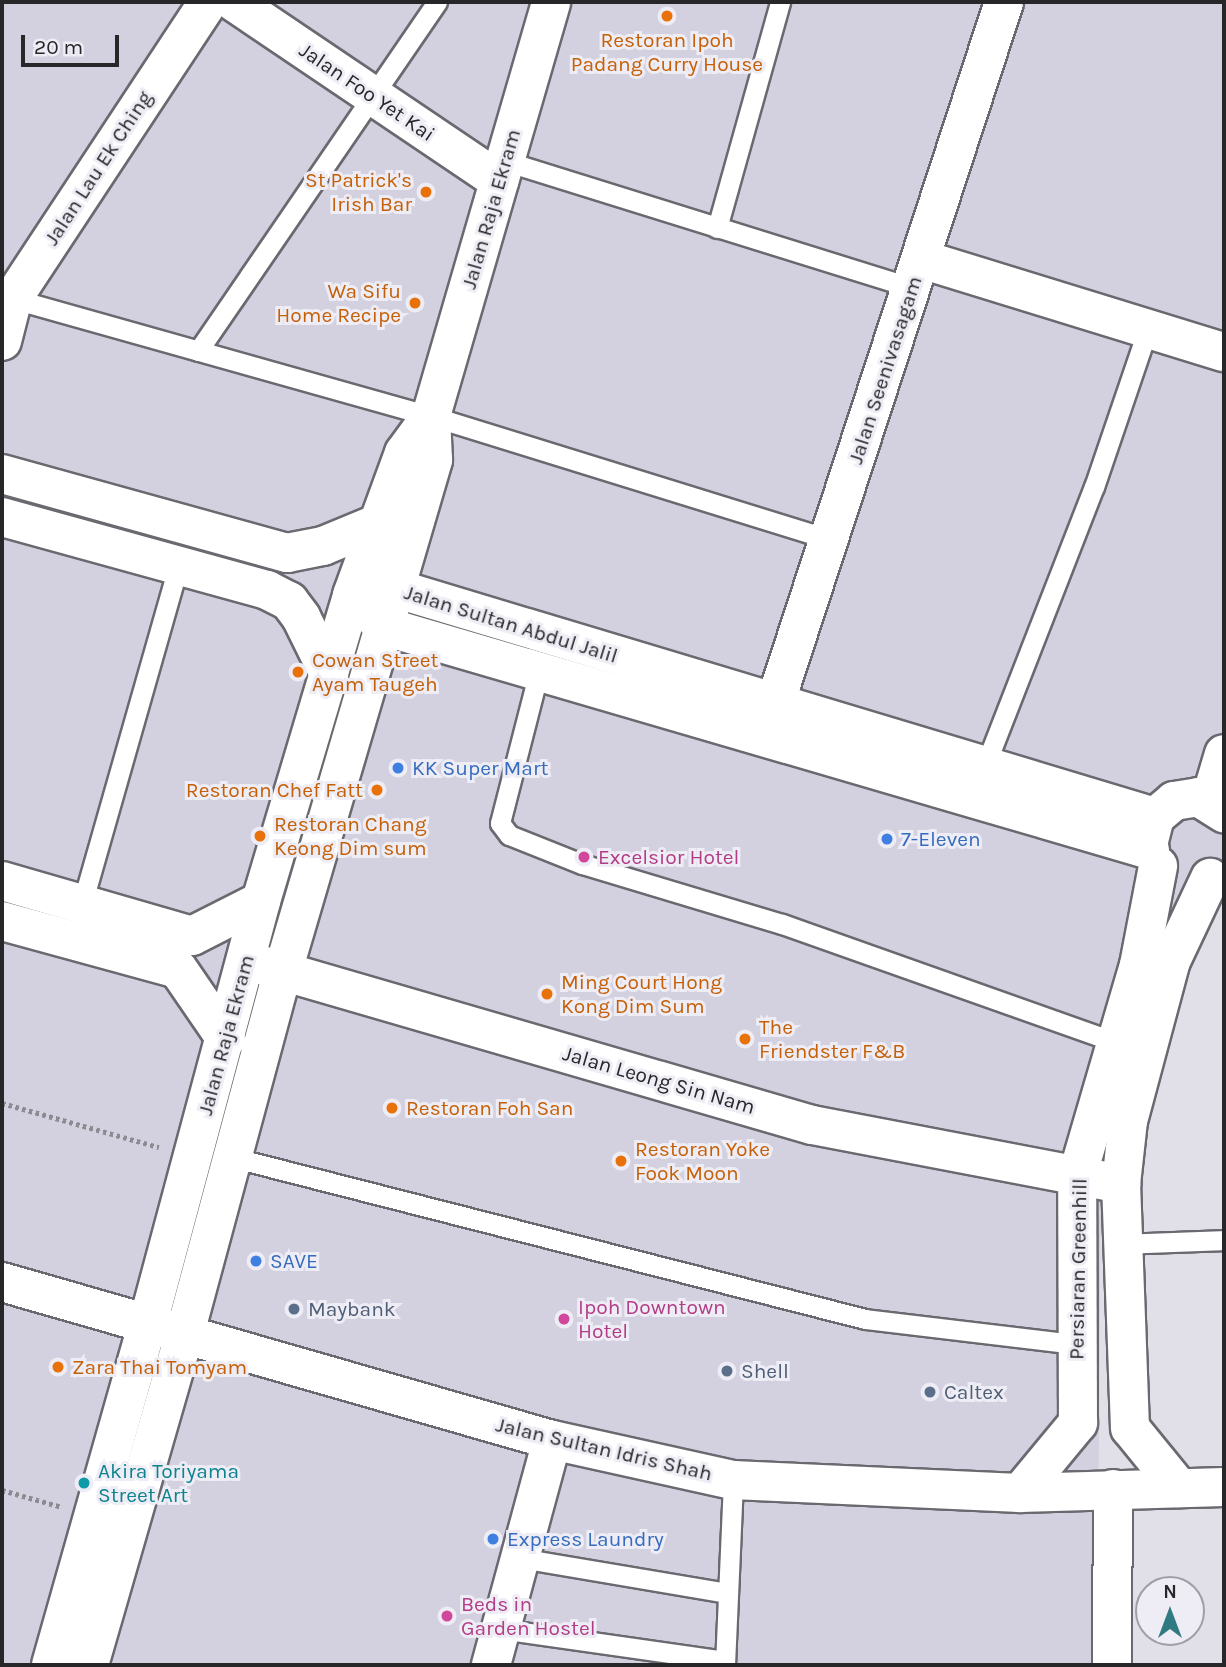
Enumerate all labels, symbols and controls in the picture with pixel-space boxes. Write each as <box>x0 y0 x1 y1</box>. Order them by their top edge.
marker: Restoran Ipoh Padang Curry House <box>659 8 675 24</box>
scale bar <box>24 21 122 65</box>
place label: Restoran Ipoh Padang Curry House <box>571 27 763 77</box>
text: 20 m <box>34 35 83 59</box>
street label: Jalan Foo Yet Kai <box>295 37 439 147</box>
street label: Jalan Lau Ek Ching <box>39 86 157 250</box>
street label: Jalan Raja Ekram <box>456 126 526 292</box>
place label: St Patrick's Irish Bar <box>305 167 412 217</box>
marker: St Patrick's Irish Bar <box>418 184 434 200</box>
street label: Jalan Seenivasagam <box>843 273 927 467</box>
place label: Wa Sifu Home Recipe <box>276 278 401 328</box>
marker: Wa Sifu Home Recipe <box>407 295 423 311</box>
street label: Jalan Sultan Abdul Jalil <box>401 579 621 669</box>
place label: Cowan Street Ayam Taugeh <box>312 647 438 697</box>
marker: Cowan Street Ayam Taugeh <box>290 664 306 680</box>
place label: KK Super Mart <box>412 755 548 781</box>
marker: KK Super Mart <box>390 760 406 776</box>
place label: Restoran Chef Fatt <box>186 777 363 803</box>
marker: Restoran Chef Fatt <box>369 782 385 798</box>
place label: Restoran Chang Keong Dim sum <box>274 811 427 861</box>
place label: 7-Eleven <box>901 826 981 852</box>
marker: Restoran Chang Keong Dim sum <box>252 828 268 844</box>
marker: 7-Eleven <box>879 831 895 847</box>
place label: Excelsior Hotel <box>598 844 739 870</box>
marker: Excelsior Hotel <box>576 849 592 865</box>
street label: Jalan Raja Ekram <box>192 952 260 1118</box>
place label: Ming Court Hong Kong Dim Sum <box>561 969 722 1019</box>
marker: Ming Court Hong Kong Dim Sum <box>539 986 555 1002</box>
place label: The Friendster F&B <box>759 1014 905 1064</box>
marker: The Friendster F&B <box>737 1031 753 1047</box>
street label: Jalan Leong Sin Nam <box>560 1040 758 1120</box>
place label: Restoran Foh San <box>406 1095 573 1121</box>
marker: Restoran Foh San <box>384 1100 400 1116</box>
place label: Restoran Yoke Fook Moon <box>635 1136 770 1186</box>
marker: Restoran Yoke Fook Moon <box>613 1153 629 1169</box>
street label: Persiaran Greenhill <box>1064 1178 1092 1360</box>
place label: SAVE <box>270 1248 318 1274</box>
marker: SAVE <box>248 1253 264 1269</box>
place label: Ipoh Downtown Hotel <box>578 1294 726 1344</box>
place label: Maybank <box>308 1296 396 1322</box>
marker: Maybank <box>286 1301 302 1317</box>
marker: Ipoh Downtown Hotel <box>556 1311 572 1327</box>
place label: Zara Thai Tomyam <box>72 1354 247 1380</box>
place label: Shell <box>741 1358 789 1384</box>
marker: Zara Thai Tomyam <box>50 1359 66 1375</box>
marker: Shell <box>719 1363 735 1379</box>
place label: Caltex <box>944 1379 1004 1405</box>
marker: Caltex <box>922 1384 938 1400</box>
street label: Jalan Sultan Idris Shah <box>493 1412 715 1486</box>
place label: Akira Toriyama Street Art <box>98 1458 239 1508</box>
marker: Akira Toriyama Street Art <box>76 1475 92 1491</box>
place label: Express Laundry <box>507 1526 664 1552</box>
marker: Express Laundry <box>485 1531 501 1547</box>
north arrow <box>1135 1576 1205 1646</box>
text: N <box>1163 1581 1177 1603</box>
place label: Beds in Garden Hostel <box>461 1591 596 1641</box>
marker: Beds in Garden Hostel <box>439 1608 455 1624</box>

